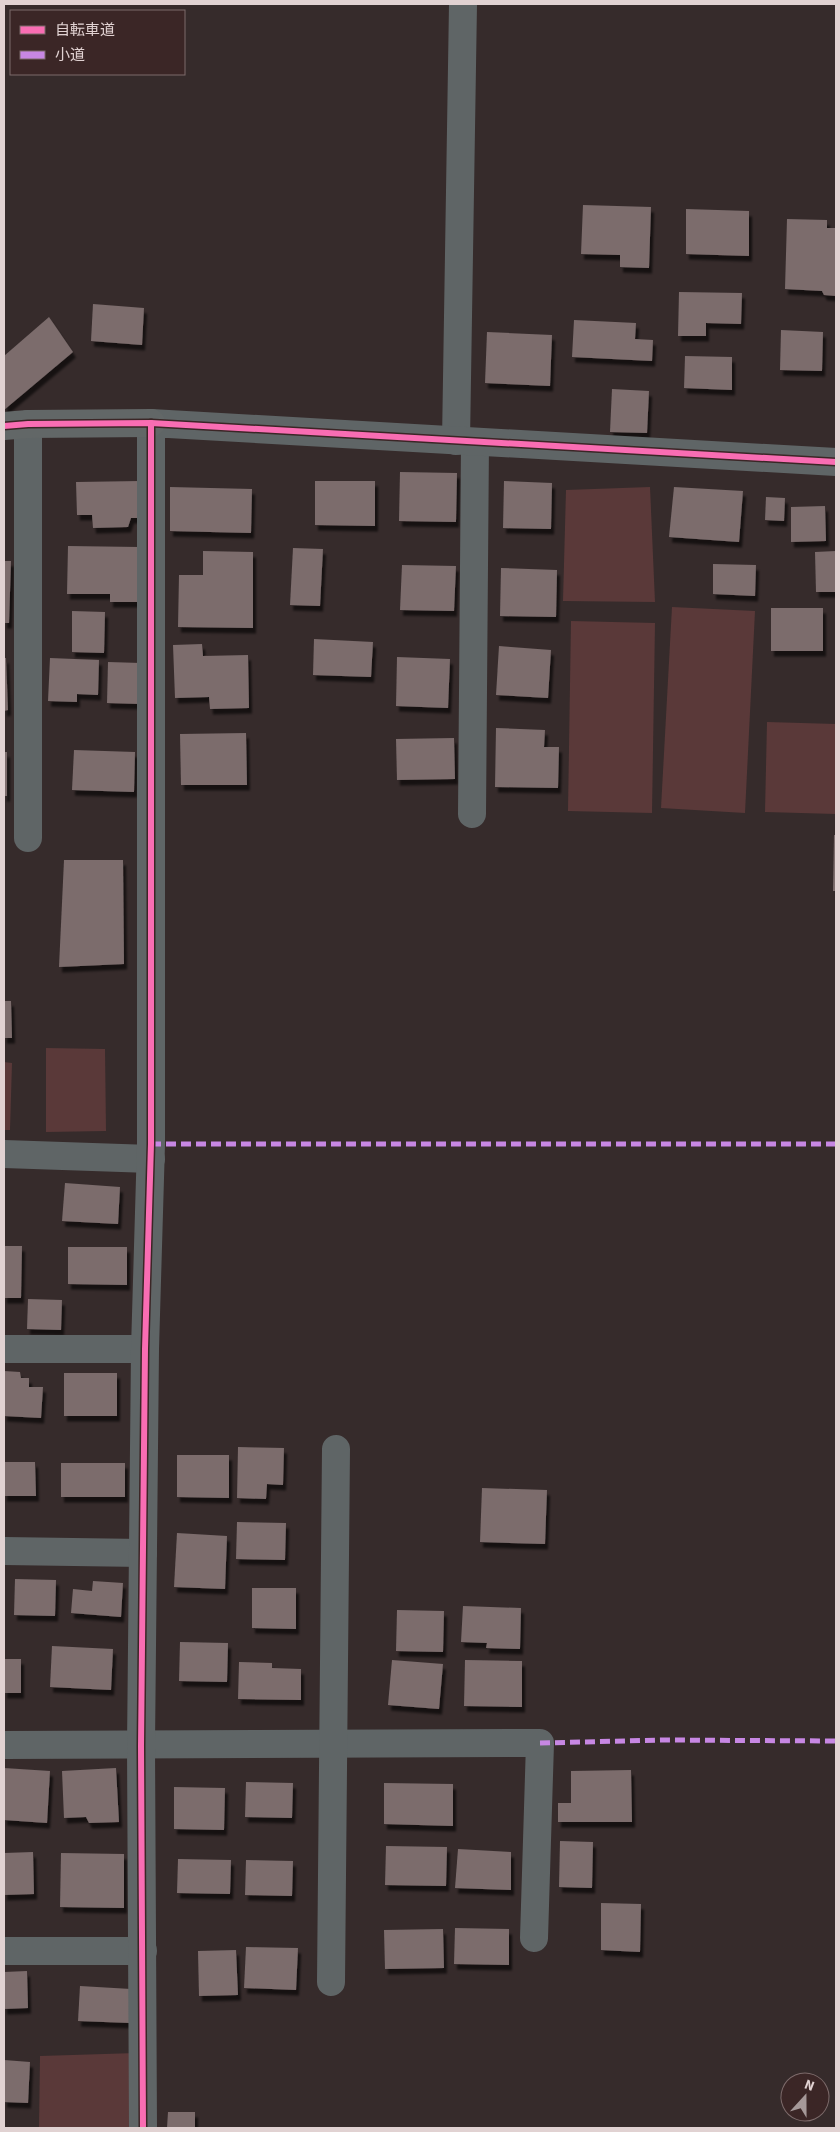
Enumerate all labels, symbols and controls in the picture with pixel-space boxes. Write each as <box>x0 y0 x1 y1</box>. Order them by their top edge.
legend <box>10 10 185 75</box>
text: 自転車道 <box>55 20 115 41</box>
text: 小道 <box>55 45 85 66</box>
north arrow <box>780 2072 830 2122</box>
text: N <box>801 2075 817 2097</box>

